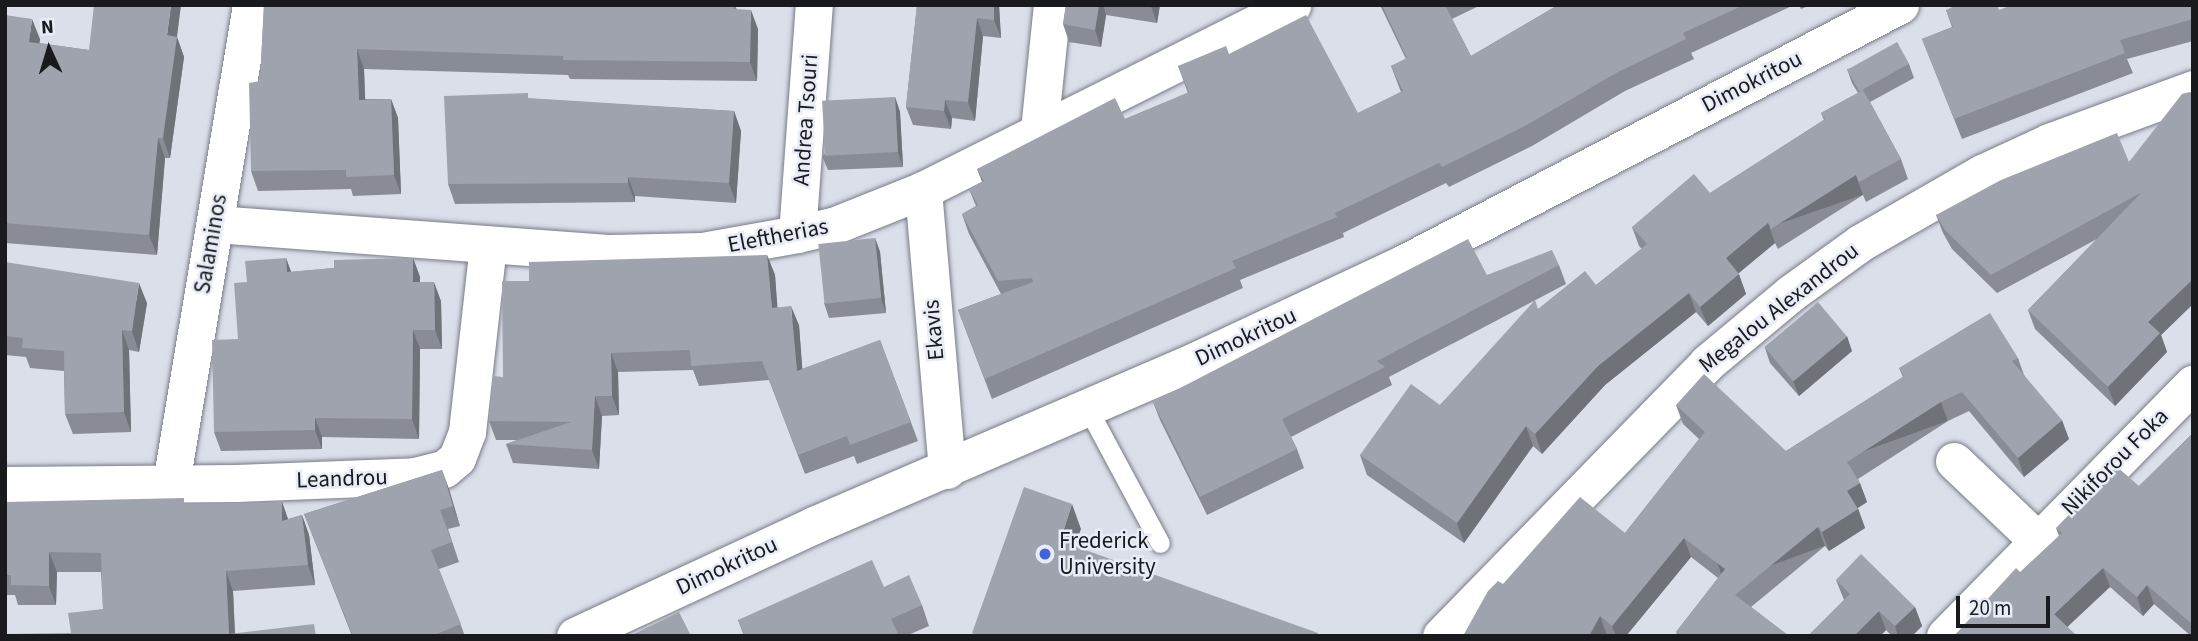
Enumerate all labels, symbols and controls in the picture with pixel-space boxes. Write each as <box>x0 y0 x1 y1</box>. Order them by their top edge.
north arrow <box>14 14 84 84</box>
text: N <box>40 14 55 41</box>
street label: Dimokritou <box>1697 45 1807 119</box>
street label: Andrea Tsouri <box>788 53 824 187</box>
street label: Salaminos <box>189 192 233 296</box>
street label: Eleftherias <box>725 213 831 259</box>
street label: Megalou Alexandrou <box>1693 237 1865 379</box>
street label: Ekavis <box>918 298 950 362</box>
street label: Dimokritou <box>1191 302 1301 372</box>
street label: Nikiforou Foka <box>2056 403 2174 521</box>
street label: Leandrou <box>296 464 388 494</box>
place label: Frederick University <box>1059 527 1156 581</box>
street label: Dimokritou <box>672 531 782 601</box>
marker: Frederick University <box>1037 546 1053 562</box>
scale bar <box>1960 582 2054 626</box>
text: 20 m <box>1969 593 2011 623</box>

